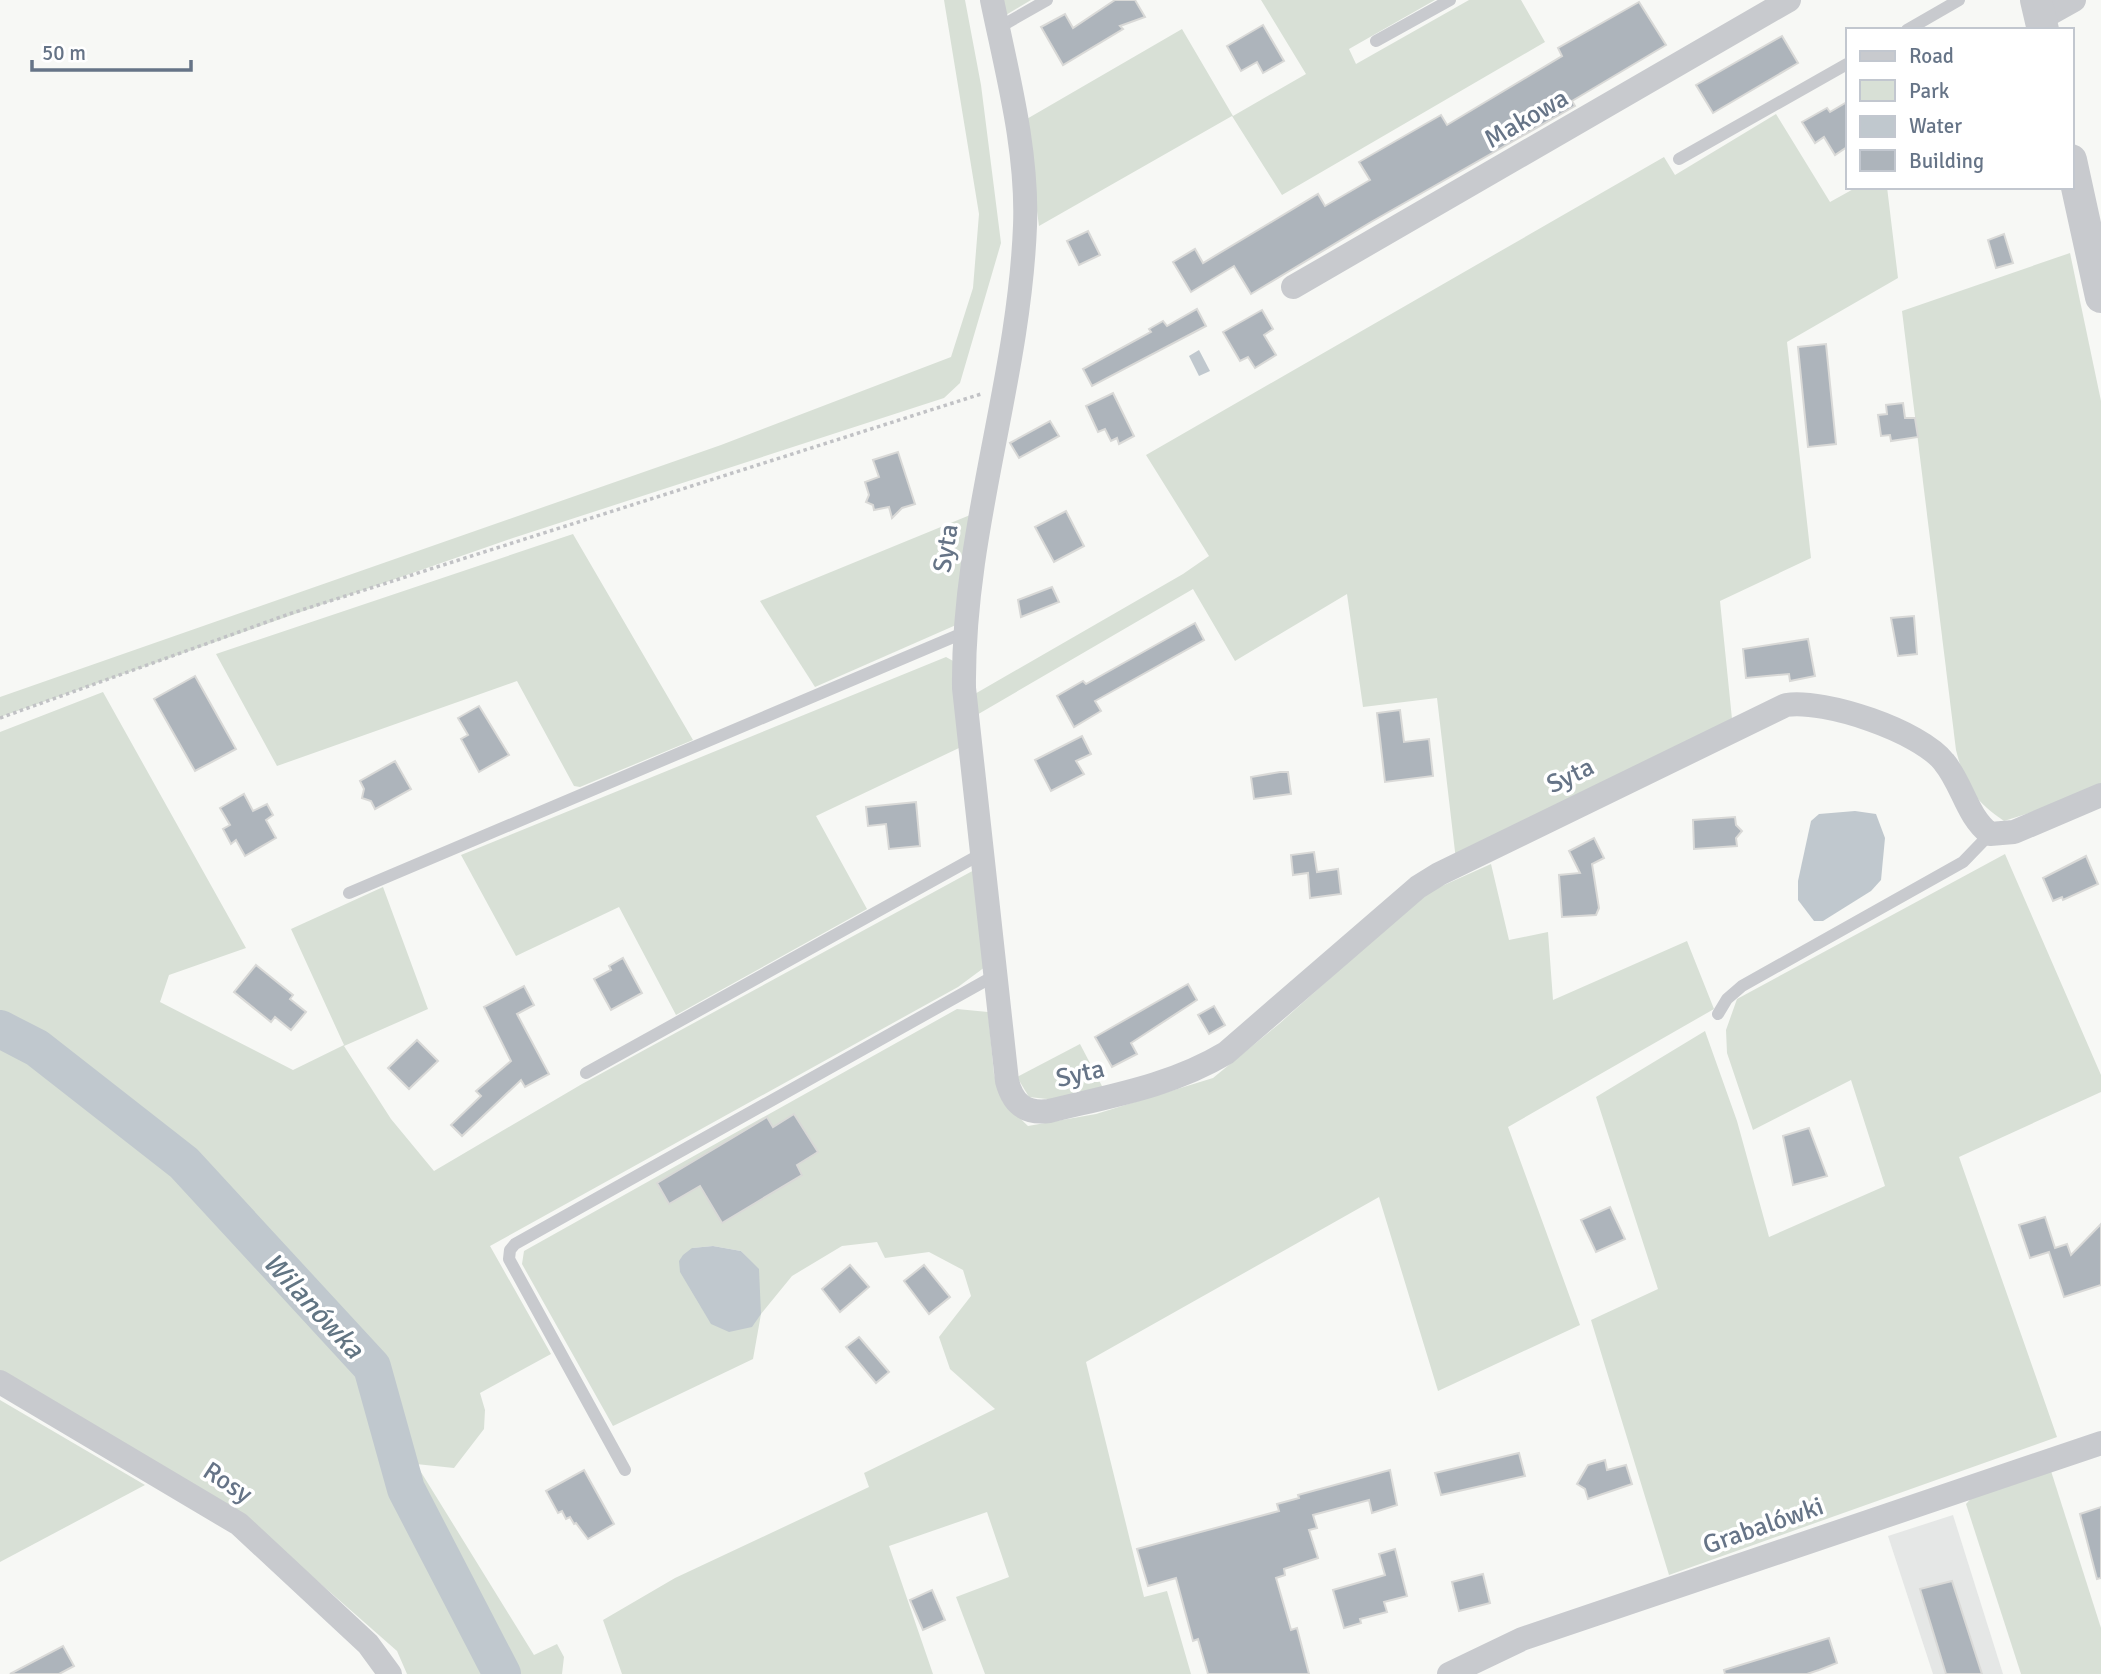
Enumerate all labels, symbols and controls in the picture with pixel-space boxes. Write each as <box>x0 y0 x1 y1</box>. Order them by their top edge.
scale bar <box>32 28 191 72</box>
legend <box>1846 28 2073 189</box>
text: 50 m <box>42 40 86 66</box>
text: Road <box>1909 43 1954 69</box>
text: Park <box>1909 78 1950 104</box>
street label: Makowa <box>1479 82 1574 156</box>
text: Water <box>1909 113 1962 139</box>
text: Building <box>1909 148 1984 174</box>
street label: Syta <box>926 522 966 575</box>
street label: Syta <box>1542 751 1599 801</box>
street label: Syta <box>1053 1053 1108 1095</box>
water label: Wilanówka <box>256 1246 371 1366</box>
street label: Rosy <box>197 1455 258 1511</box>
street label: Grabalówki <box>1699 1490 1828 1562</box>

